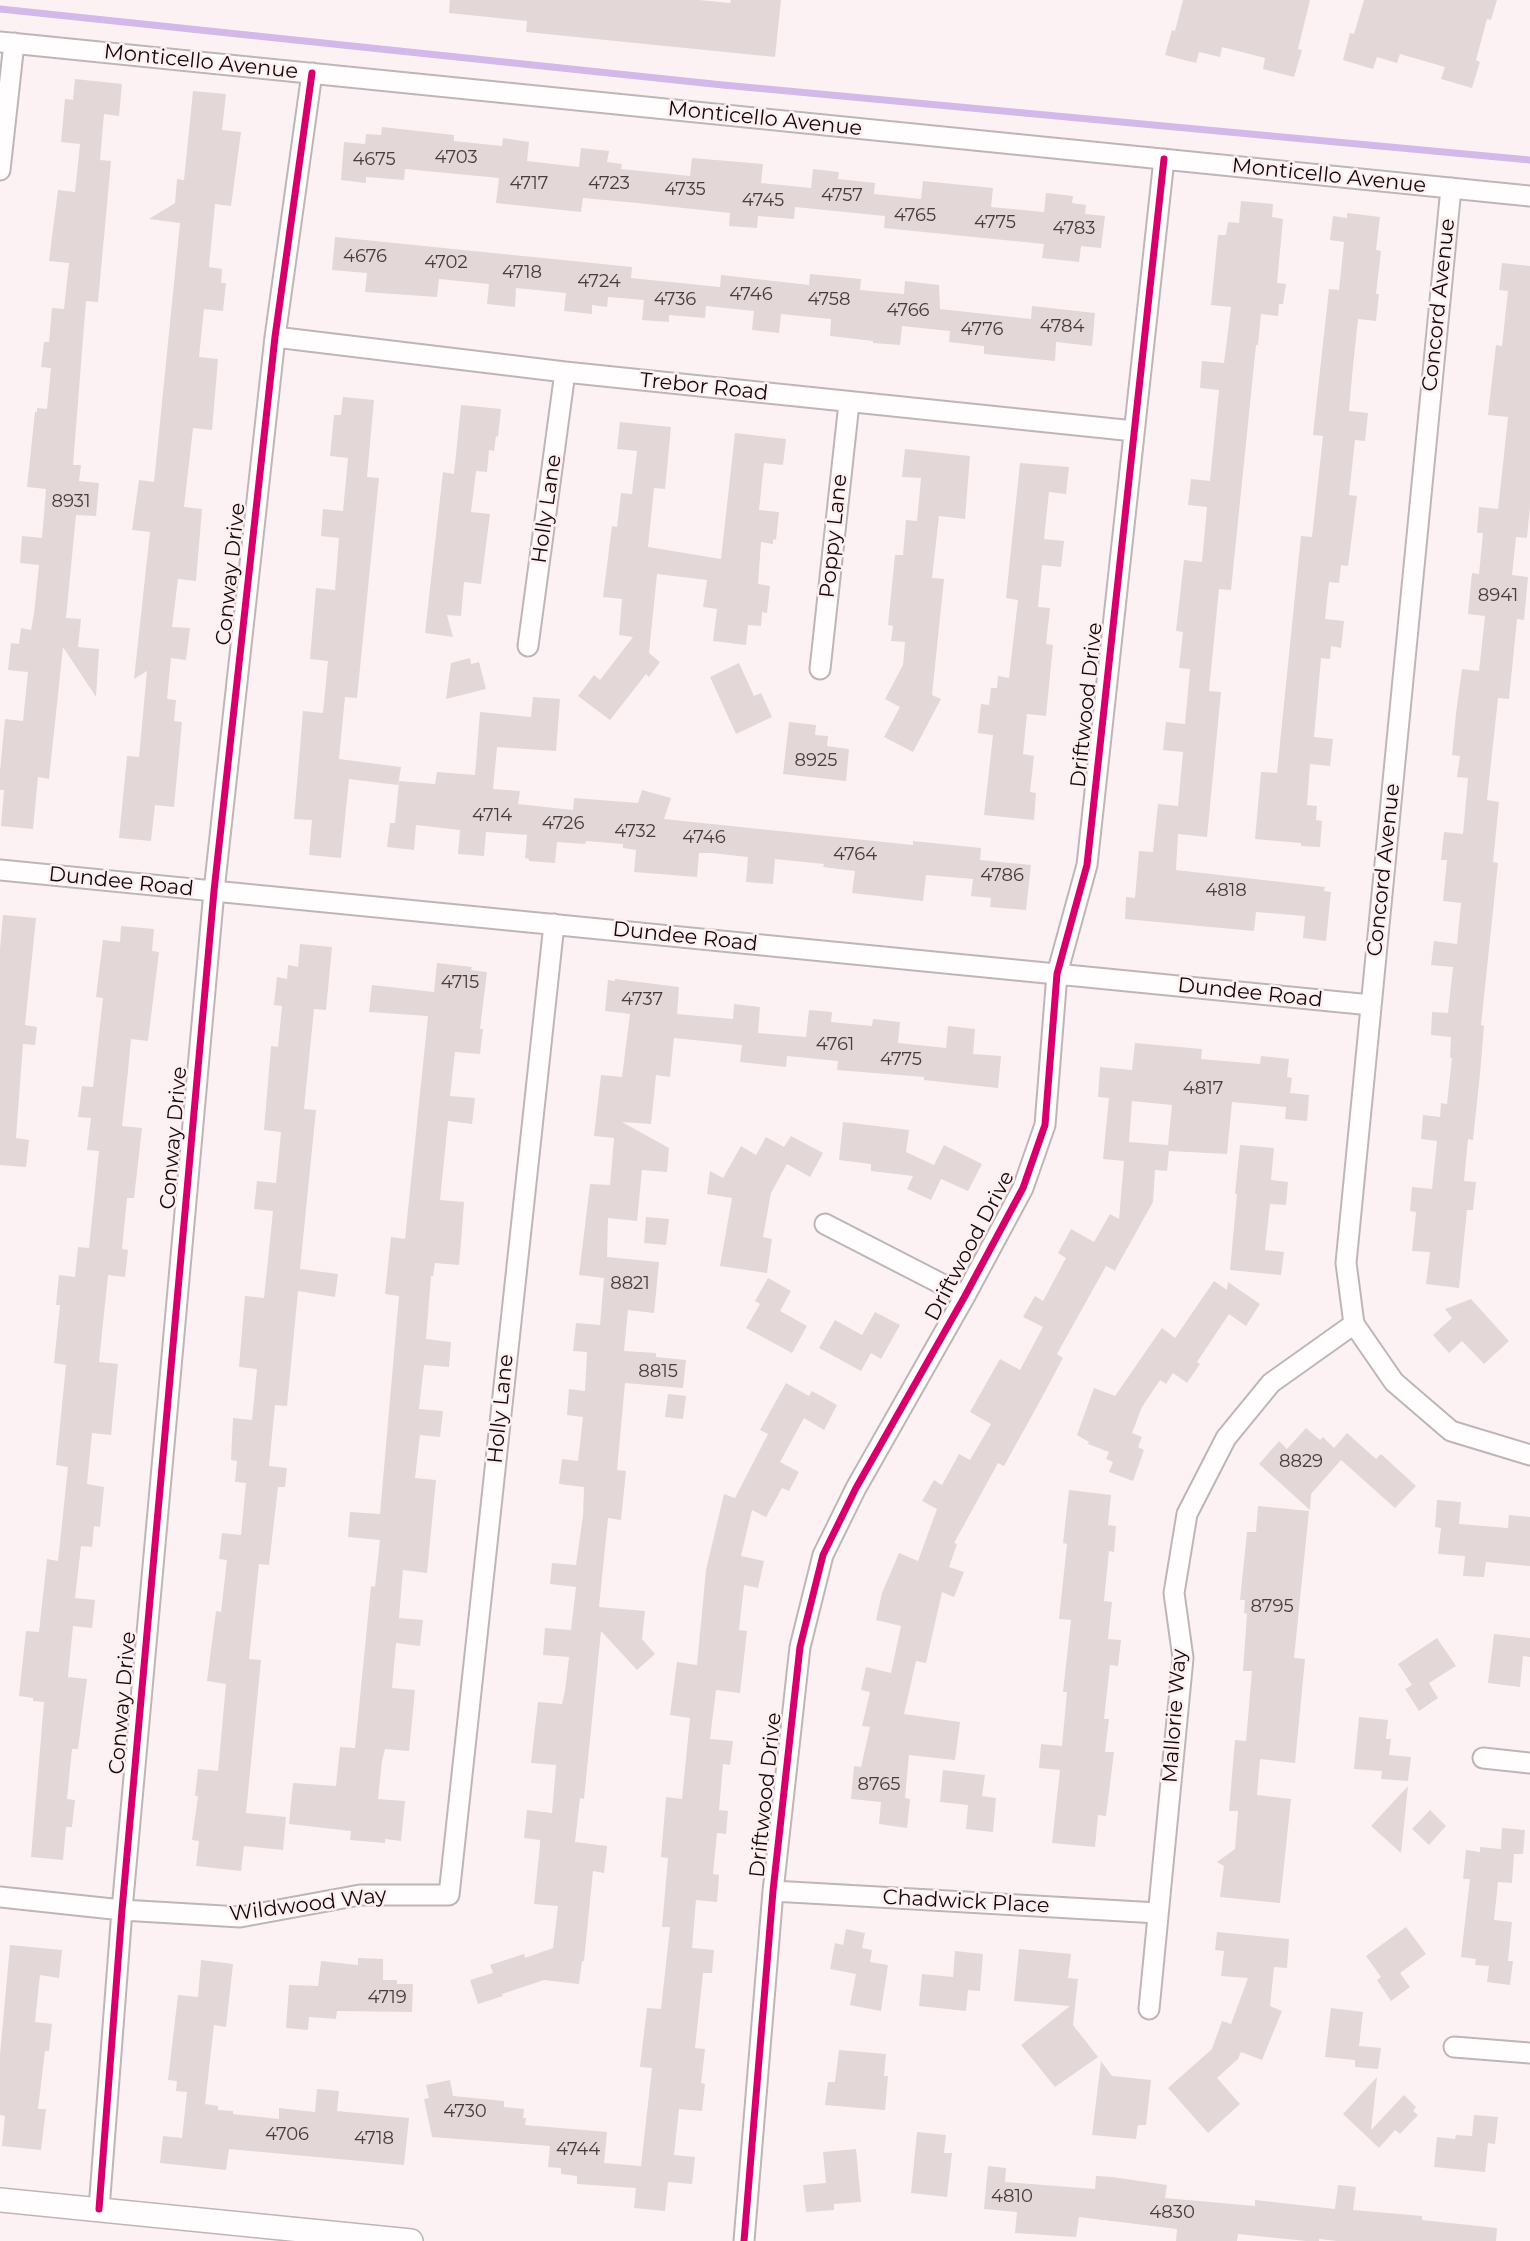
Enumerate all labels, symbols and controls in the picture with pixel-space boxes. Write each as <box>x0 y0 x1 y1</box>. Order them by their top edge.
street label: Monticello Avenue <box>103 39 299 85</box>
street label: Monticello Avenue <box>667 96 863 142</box>
house number: 4703 <box>434 147 478 169</box>
house number: 4675 <box>352 149 396 171</box>
street label: Monticello Avenue <box>1231 153 1427 199</box>
house number: 4717 <box>510 173 548 195</box>
house number: 4723 <box>588 173 630 195</box>
house number: 4735 <box>664 179 706 201</box>
house number: 4757 <box>821 185 863 207</box>
house number: 4745 <box>742 190 784 212</box>
house number: 4765 <box>894 205 936 227</box>
house number: 4775 <box>974 212 1016 234</box>
street label: Concord Avenue <box>1417 217 1461 393</box>
house number: 4783 <box>1053 218 1095 240</box>
house number: 4676 <box>343 246 387 268</box>
house number: 4702 <box>424 252 468 274</box>
house number: 4718 <box>502 262 542 284</box>
house number: 4724 <box>577 271 621 293</box>
house number: 4746 <box>729 284 773 306</box>
house number: 4736 <box>654 289 696 311</box>
house number: 4758 <box>808 289 850 311</box>
house number: 4766 <box>886 300 930 322</box>
house number: 4784 <box>1040 316 1084 338</box>
house number: 4776 <box>961 319 1003 341</box>
street label: Trebor Road <box>639 368 769 406</box>
street label: Holly Lane <box>527 453 567 565</box>
street label: Poppy Lane <box>815 473 853 599</box>
house number: 8931 <box>52 491 90 513</box>
street label: Conway Drive <box>211 501 251 647</box>
house number: 8941 <box>1478 585 1518 607</box>
street label: Driftwood Drive <box>1066 621 1108 789</box>
house number: 8925 <box>795 750 837 772</box>
street label: Concord Avenue <box>1362 782 1406 958</box>
house number: 4714 <box>472 805 512 827</box>
house number: 4726 <box>542 813 584 835</box>
house number: 4732 <box>614 821 656 843</box>
house number: 4746 <box>682 827 726 849</box>
house number: 4764 <box>833 844 877 866</box>
street label: Dundee Road <box>47 862 195 902</box>
house number: 4786 <box>980 865 1024 887</box>
house number: 4818 <box>1205 880 1247 902</box>
street label: Dundee Road <box>611 917 759 957</box>
house number: 4715 <box>441 972 479 994</box>
street label: Dundee Road <box>1176 973 1324 1013</box>
house number: 4737 <box>621 989 663 1011</box>
house number: 4761 <box>816 1034 854 1056</box>
house number: 4775 <box>880 1049 922 1071</box>
street label: Conway Drive <box>155 1065 193 1211</box>
house number: 4817 <box>1183 1078 1223 1100</box>
street label: Driftwood Drive <box>920 1167 1020 1325</box>
house number: 8821 <box>610 1273 650 1295</box>
street label: Holly Lane <box>483 1353 519 1465</box>
house number: 8815 <box>638 1361 678 1383</box>
house number: 8829 <box>1279 1451 1323 1473</box>
house number: 8795 <box>1250 1596 1294 1618</box>
street label: Conway Drive <box>104 1630 142 1776</box>
street label: Mallorie Way <box>1158 1648 1192 1784</box>
street label: Driftwood Drive <box>745 1711 787 1879</box>
house number: 8765 <box>858 1774 900 1796</box>
street label: Wildwood Way <box>228 1883 388 1927</box>
street label: Chadwick Place <box>882 1885 1050 1919</box>
house number: 4719 <box>367 1987 407 2009</box>
house number: 4730 <box>443 2101 487 2123</box>
house number: 4706 <box>265 2124 309 2146</box>
house number: 4718 <box>354 2128 394 2150</box>
house number: 4744 <box>556 2139 600 2161</box>
house number: 4810 <box>991 2186 1033 2208</box>
house number: 4830 <box>1149 2202 1195 2224</box>

